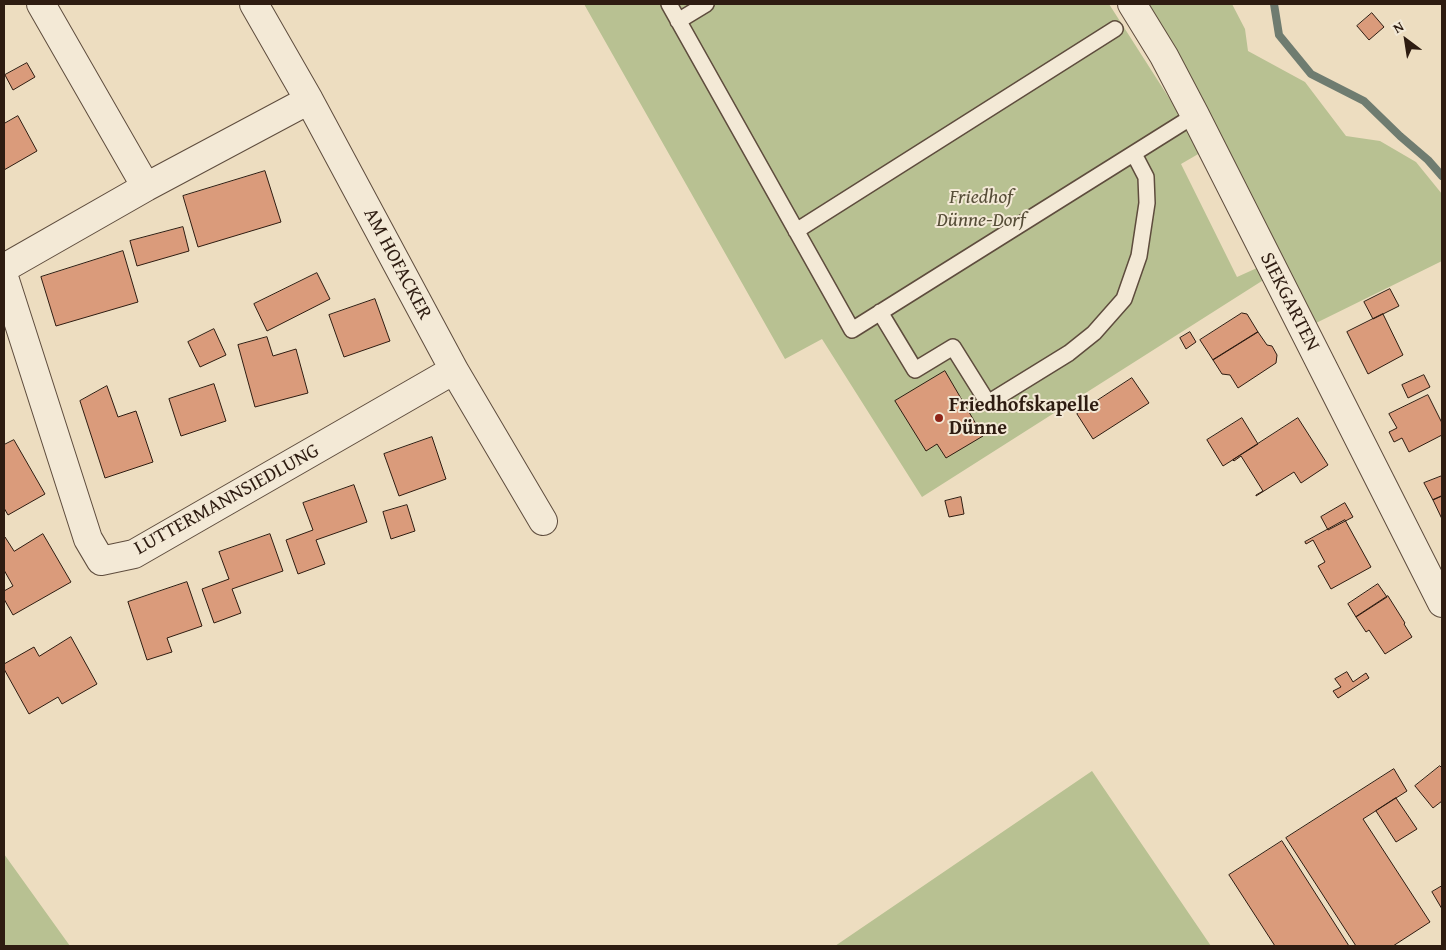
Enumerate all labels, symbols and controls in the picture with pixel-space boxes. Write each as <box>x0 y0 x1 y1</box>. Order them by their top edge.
north arrow <box>1381 15 1431 65</box>
text: N <box>1389 16 1407 38</box>
park label: Friedhof Dünne-Dorf <box>936 186 1026 233</box>
street label: AM HOFACKER <box>358 204 436 324</box>
street label: SIEKGARTEN <box>1254 249 1324 355</box>
place label: Friedhofskapelle Dünne <box>949 394 1099 441</box>
marker: Friedhofskapelle Dünne <box>933 412 945 424</box>
street label: LUTTERMANNSIEDLUNG <box>130 439 324 561</box>

